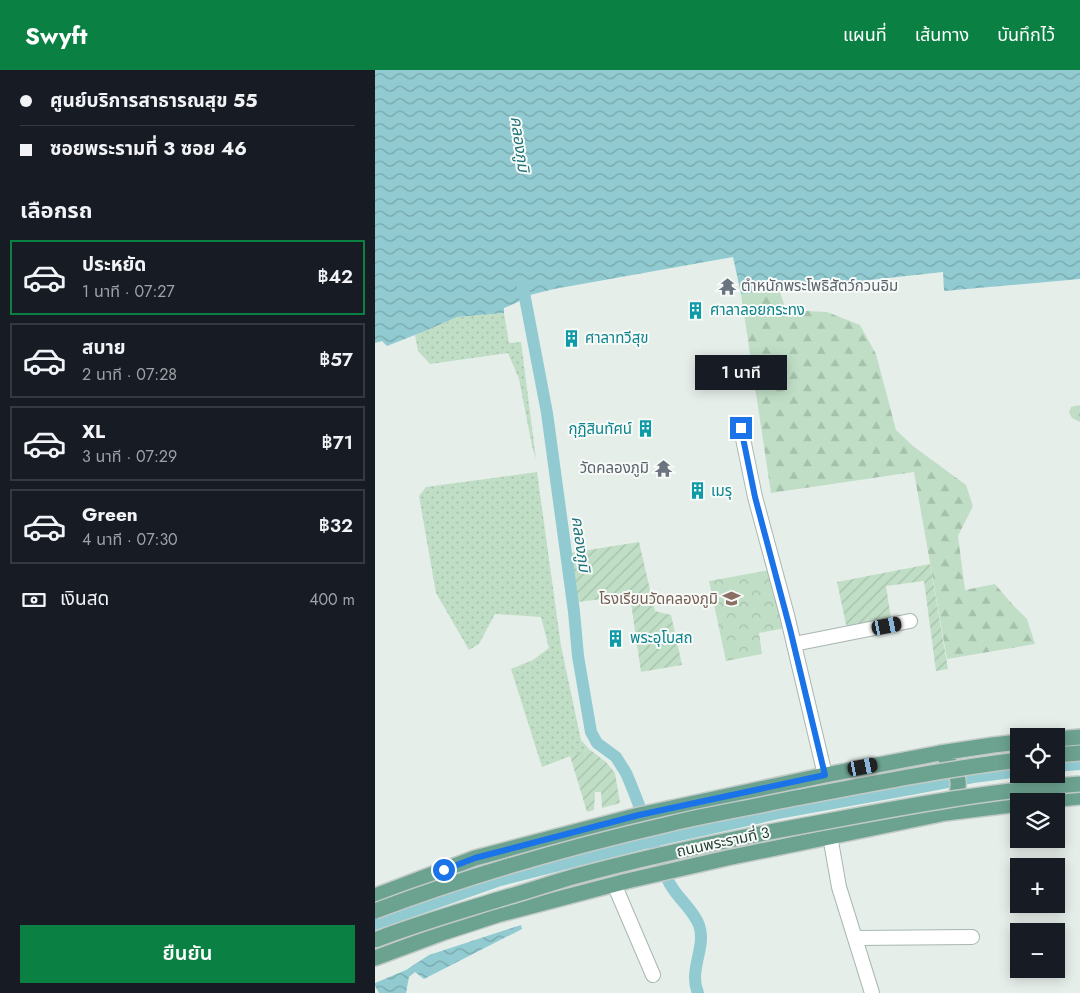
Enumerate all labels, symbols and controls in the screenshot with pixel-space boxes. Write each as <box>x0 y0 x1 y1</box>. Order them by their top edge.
text: Swyft <box>25 18 87 53</box>
text: แผนที่ <box>843 22 887 48</box>
text: เส้นทาง <box>915 22 969 48</box>
text: บันทึกไว้ <box>997 22 1055 48</box>
text: ศูนย์บริการสาธารณสุข 55 <box>50 87 258 114</box>
water label: คลองภูมิ <box>505 115 536 176</box>
text: ซอยพระรามที่ 3 ซอย 46 <box>50 135 247 162</box>
text: เลือกรถ <box>20 194 93 226</box>
text: ประหยัด <box>82 251 146 278</box>
icon: car <box>22 255 67 300</box>
text: ฿42 <box>317 263 353 290</box>
place label: ตำหนักพระโพธิสัตว์กวนอิม <box>741 275 898 297</box>
temple icon: ตำหนักพระโพธิสัตว์กวนอิม <box>717 276 737 296</box>
text: 1 นาที · 07:27 <box>82 280 175 303</box>
place label: ศาลาลอยกระทง <box>710 299 805 321</box>
building icon: ศาลาลอยกระทง <box>686 300 706 320</box>
place label: ศาลาทวีสุข <box>585 327 648 349</box>
building icon: ศาลาทวีสุข <box>561 328 581 348</box>
text: สบาย <box>82 334 126 361</box>
icon: car <box>22 338 67 383</box>
text: ฿57 <box>319 346 353 373</box>
callout: 1 นาที <box>695 356 787 390</box>
text: 1 นาที <box>721 361 761 384</box>
text: 2 นาที · 07:28 <box>82 363 177 386</box>
route end <box>730 417 752 439</box>
text: XL <box>82 418 105 445</box>
place label: กุฏิสินทัศน์ <box>568 418 632 440</box>
building icon: กุฏิสินทัศน์ <box>636 419 656 439</box>
icon: car <box>22 421 67 466</box>
text: ฿71 <box>322 429 353 456</box>
text: 3 นาที · 07:29 <box>82 445 177 468</box>
place label: วัดคลองภูมิ <box>580 457 649 479</box>
temple icon: วัดคลองภูมิ <box>653 458 673 478</box>
place label: เมรุ <box>711 480 732 502</box>
building icon: เมรุ <box>687 481 707 501</box>
text: Green <box>82 501 138 528</box>
icon: car <box>22 504 67 549</box>
text: ฿32 <box>319 512 353 539</box>
water label: คลองภูมิ <box>566 515 597 576</box>
text: 4 นาที · 07:30 <box>82 528 178 551</box>
text: เงินสด <box>60 585 109 612</box>
icon: cash <box>20 586 48 614</box>
text: 400 m <box>309 588 355 611</box>
place label: โรงเรียนวัดคลองภูมิ <box>599 588 718 610</box>
school or university icon: โรงเรียนวัดคลองภูมิ <box>722 589 742 609</box>
car <box>870 616 903 636</box>
place label: พระอุโบสถ <box>630 627 693 649</box>
building icon: พระอุโบสถ <box>606 628 626 648</box>
map controls <box>1010 728 1065 978</box>
button: locate <box>1010 728 1065 783</box>
car <box>846 757 879 777</box>
button: layers <box>1010 793 1065 848</box>
street label: ถนนพระรามที่ 3 <box>674 821 772 863</box>
button: + <box>1010 858 1065 913</box>
route start <box>433 859 455 881</box>
button: − <box>1010 923 1065 978</box>
button: ยืนยัน <box>20 925 355 983</box>

